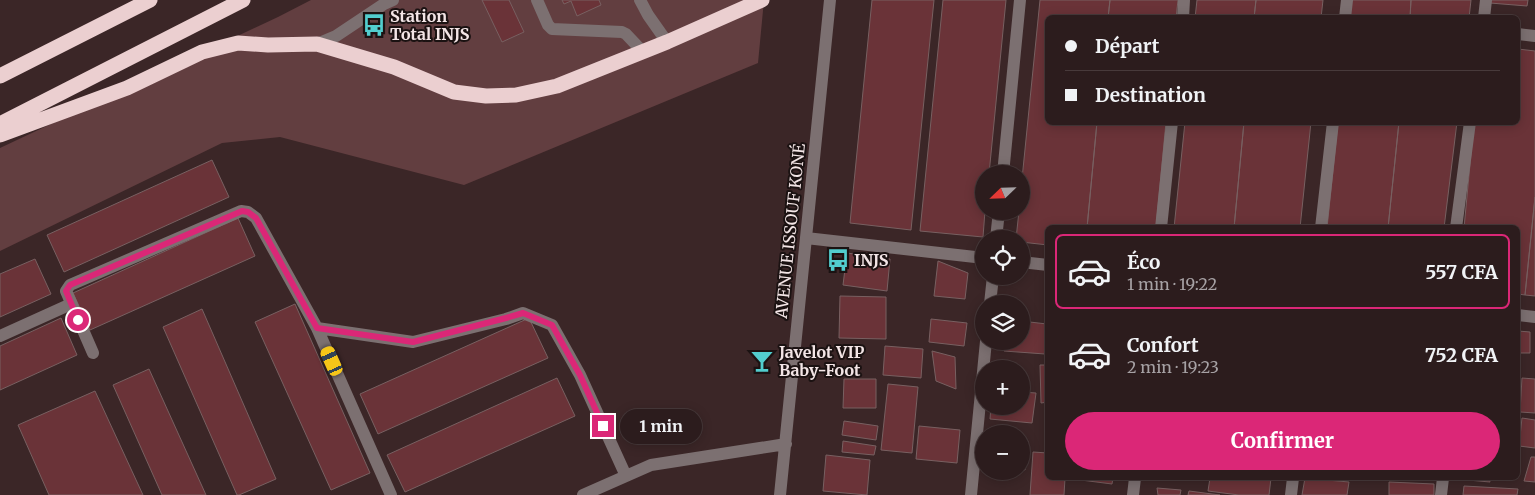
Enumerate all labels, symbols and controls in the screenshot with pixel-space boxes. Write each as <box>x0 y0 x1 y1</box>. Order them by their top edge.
place label: Station Total INJS <box>390 6 470 44</box>
bus stop icon: Station Total INJS <box>361 12 387 38</box>
text: Départ <box>1095 34 1159 58</box>
text: Destination <box>1095 83 1206 107</box>
street label: AVENUE ISSOUF KONÉ <box>771 142 809 321</box>
north arrow <box>975 165 1030 220</box>
map controls <box>975 165 1030 480</box>
button: locate <box>975 230 1030 285</box>
bus stop icon: INJS <box>825 247 851 273</box>
icon: car <box>1067 249 1112 294</box>
place label: INJS <box>854 250 889 270</box>
text: Éco <box>1127 250 1160 274</box>
text: 557 CFA <box>1425 260 1498 284</box>
text: 1 min · 19:22 <box>1127 274 1217 294</box>
button: layers <box>975 295 1030 350</box>
route start <box>67 309 89 331</box>
icon: car <box>1067 332 1112 377</box>
text: Confort <box>1127 333 1199 357</box>
place label: Javelot VIP Baby-Foot <box>778 342 865 380</box>
text: 752 CFA <box>1425 343 1498 367</box>
car <box>319 344 344 378</box>
bar icon: Javelot VIP Baby-Foot <box>749 348 775 374</box>
text: 2 min · 19:23 <box>1127 357 1219 377</box>
button: + <box>975 360 1030 415</box>
callout: 1 min <box>620 408 703 444</box>
button: Confirmer <box>1065 412 1500 470</box>
route end <box>592 415 614 437</box>
text: 1 min <box>639 416 683 436</box>
button: − <box>975 425 1030 480</box>

